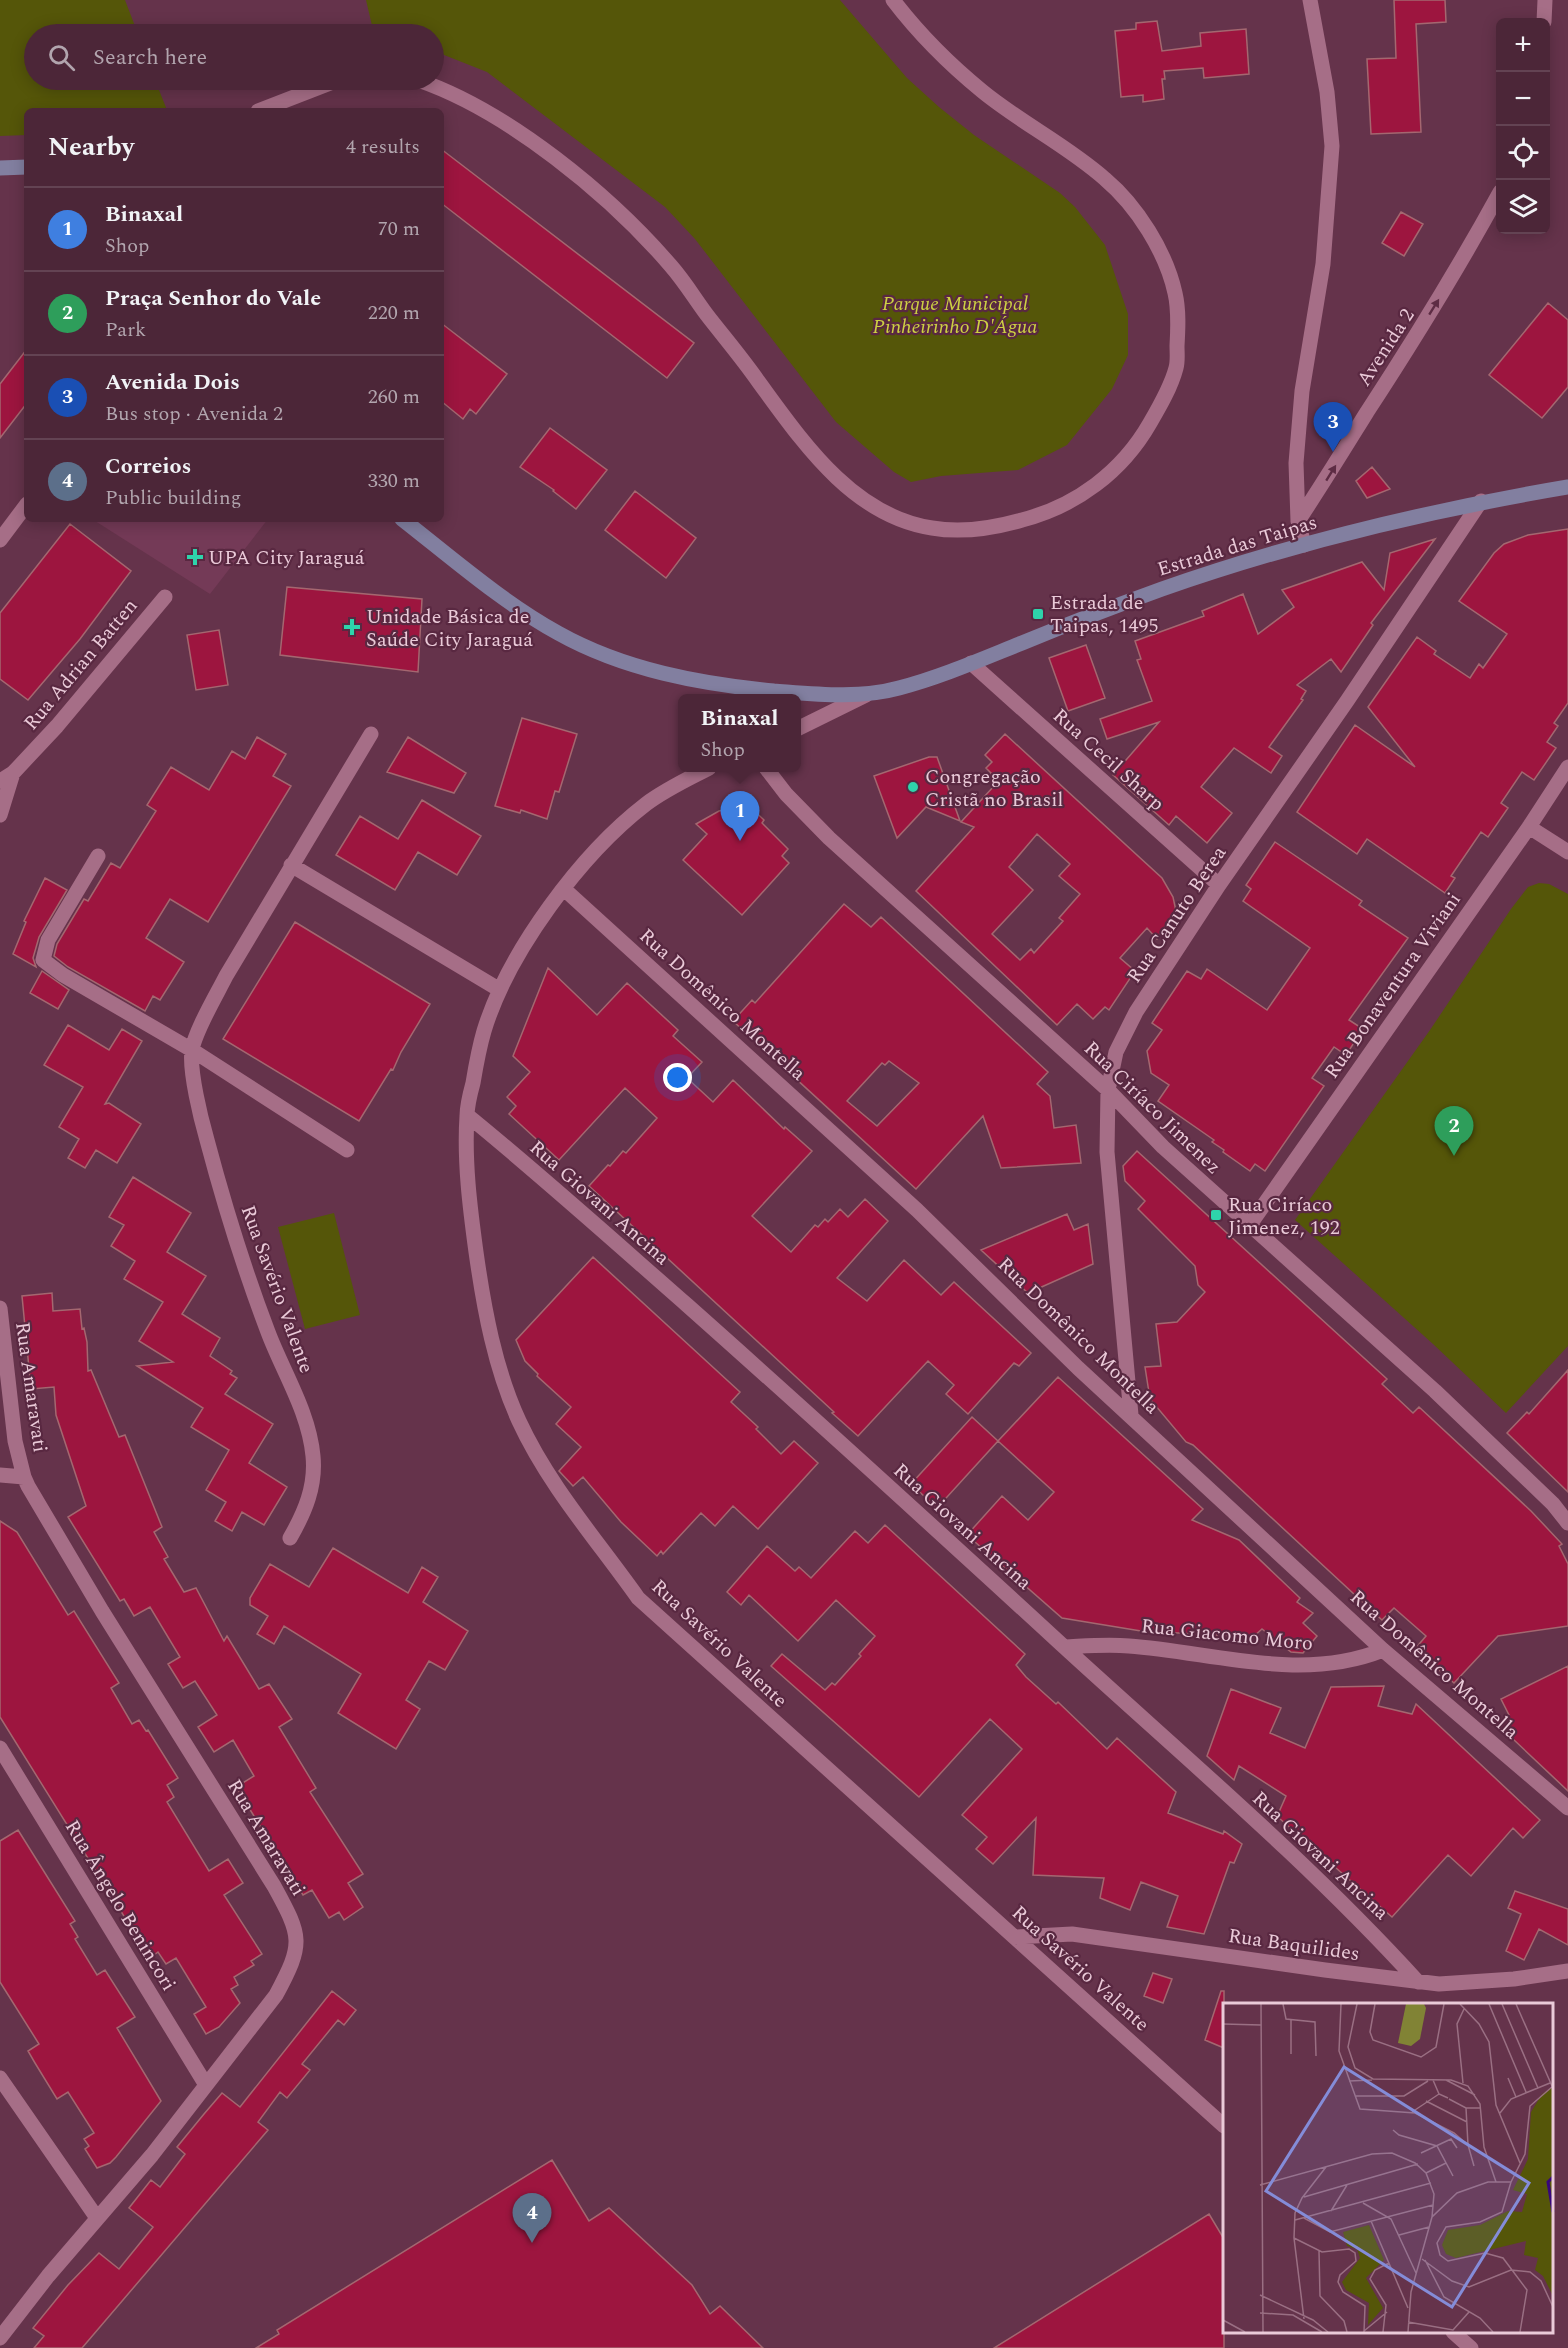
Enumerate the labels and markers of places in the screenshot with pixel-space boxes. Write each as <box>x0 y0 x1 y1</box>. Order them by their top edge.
pin: 3 <box>1314 402 1352 452</box>
place label: UPA City Jaraguá <box>208 543 365 573</box>
marker: UPA City Jaraguá <box>186 548 204 566</box>
place label: Estrada de Taipas, 1495 <box>1050 588 1158 641</box>
place label: Unidade Básica de Saúde City Jaraguá <box>366 602 533 655</box>
marker: Estrada de Taipas, 1495 <box>1031 607 1045 621</box>
marker: Unidade Básica de Saúde City Jaraguá <box>343 618 361 636</box>
place label: Congregação Cristã no Brasil <box>925 762 1063 815</box>
marker: Congregação Cristã no Brasil <box>906 780 920 794</box>
pin: 1 <box>720 792 760 841</box>
pin: 2 <box>1434 1106 1474 1156</box>
place label: Rua Ciríaco Jimenez, 192 <box>1228 1190 1340 1243</box>
marker: Rua Ciríaco Jimenez, 192 <box>1209 1208 1223 1222</box>
pin: 4 <box>512 2194 552 2243</box>

